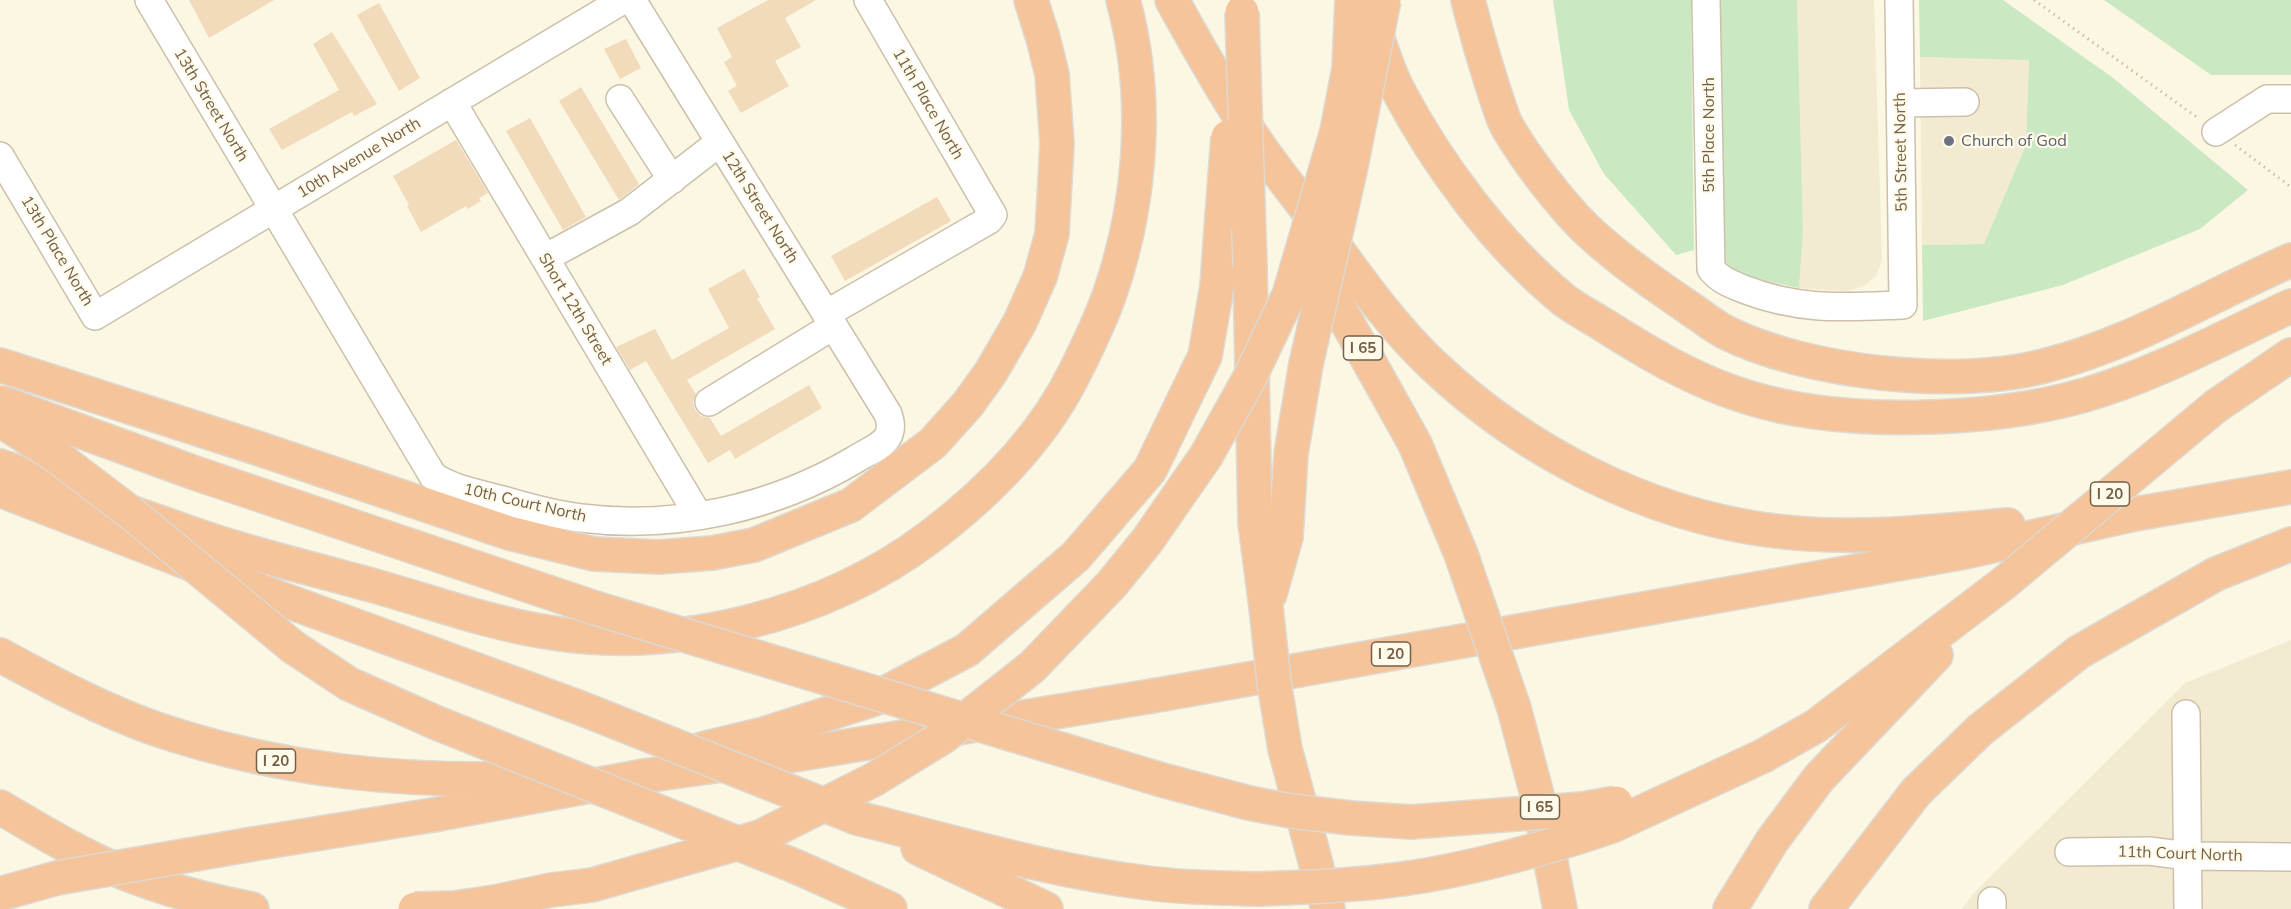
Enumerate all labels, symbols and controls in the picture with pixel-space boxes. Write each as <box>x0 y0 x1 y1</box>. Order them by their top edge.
street label: 13th Street North <box>170 45 252 165</box>
street label: 11th Place North <box>888 45 968 163</box>
street label: 5th Place North <box>1699 77 1719 193</box>
street label: 5th Street North <box>1890 92 1912 212</box>
street label: 10th Avenue North <box>294 114 424 202</box>
place label: Church of God <box>1961 131 2067 151</box>
marker: Church of God <box>1942 134 1956 148</box>
street label: 12th Street North <box>718 147 802 267</box>
street label: 13th Place North <box>17 192 97 310</box>
street label: Short 12th Street <box>534 250 616 368</box>
road number: I 65 <box>1344 336 1382 360</box>
street label: 10th Court North <box>462 480 588 526</box>
road number: I 20 <box>2090 482 2130 506</box>
road number: I 20 <box>1372 642 1410 666</box>
road number: I 20 <box>256 749 296 773</box>
road number: I 65 <box>1520 795 1560 819</box>
street label: 11th Court North <box>2117 842 2243 866</box>

